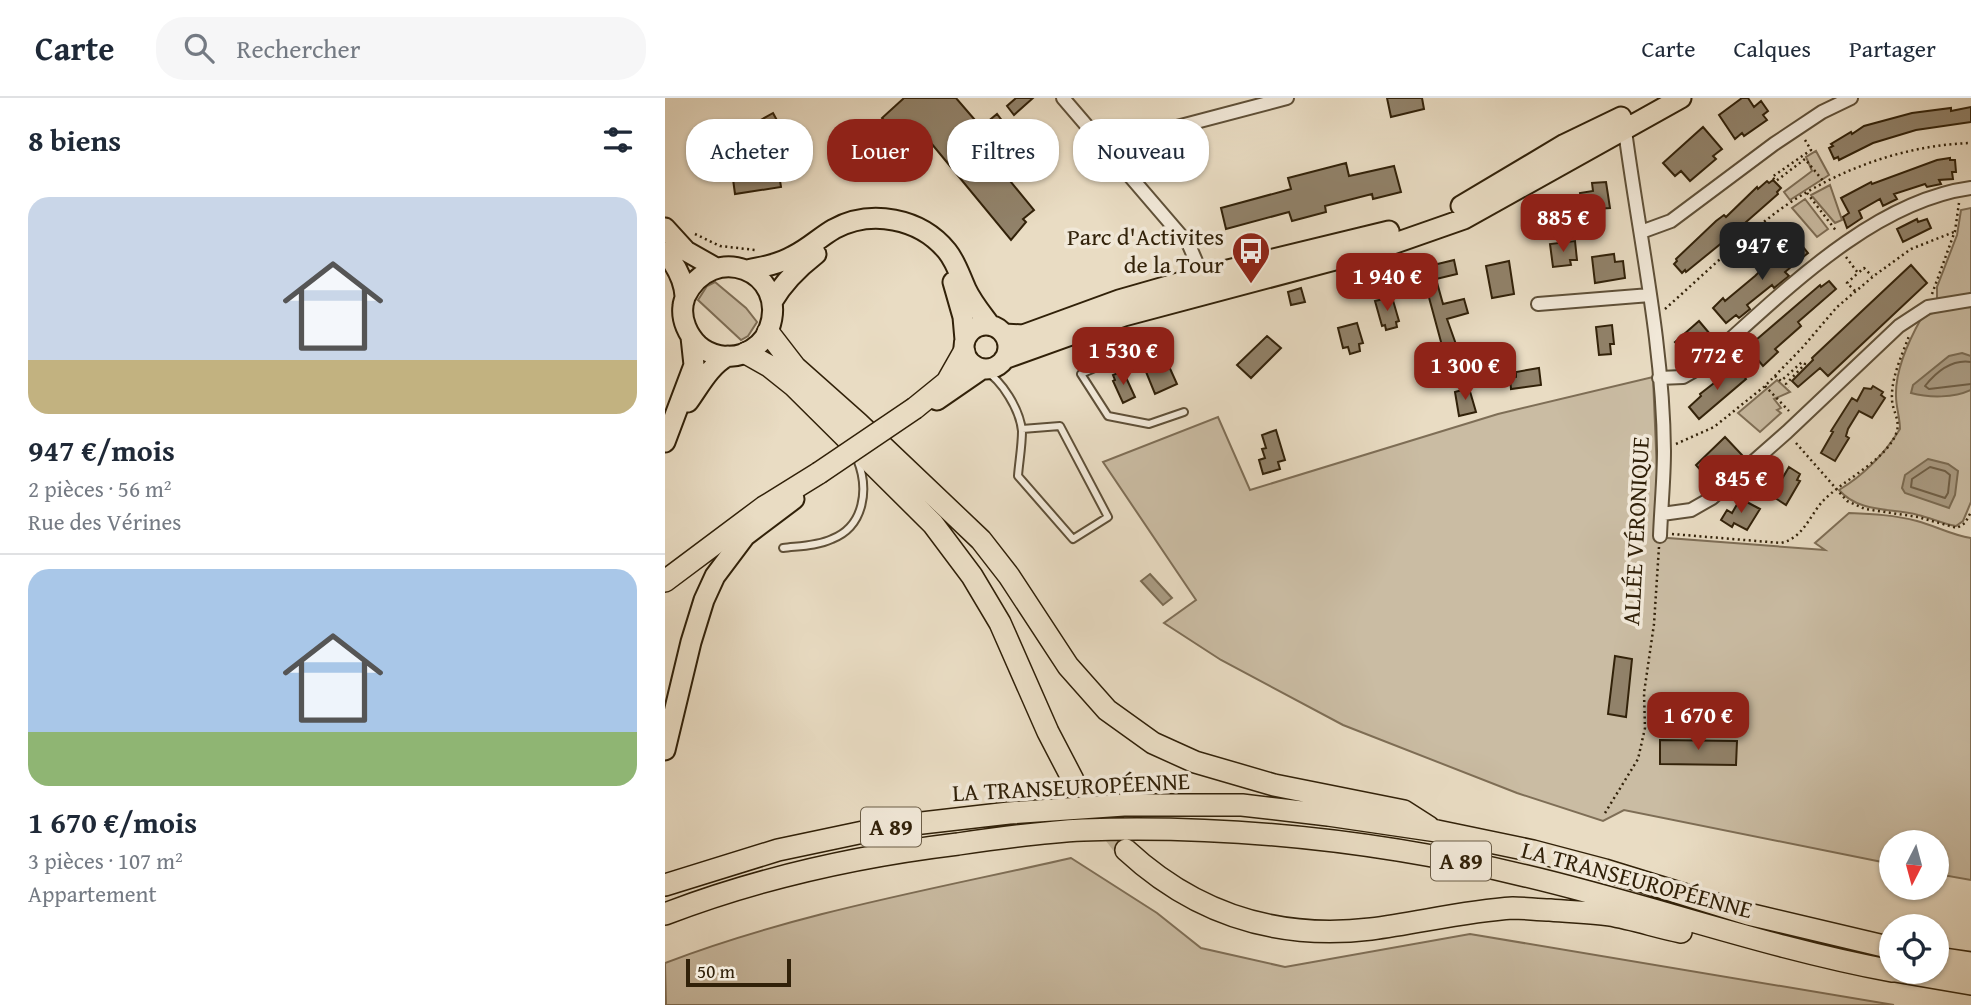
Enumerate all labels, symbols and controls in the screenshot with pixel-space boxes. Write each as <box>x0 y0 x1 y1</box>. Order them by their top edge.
search box <box>156 17 646 80</box>
text: Carte <box>35 24 114 72</box>
icon: search <box>180 29 218 67</box>
text: Rechercher <box>236 29 361 68</box>
text: Carte <box>1641 31 1695 66</box>
text: Calques <box>1733 31 1811 66</box>
text: Partager <box>1849 31 1936 66</box>
text: 8 biens <box>28 118 121 162</box>
chip: Acheter <box>686 119 813 182</box>
chip: Louer <box>827 119 933 182</box>
chip: Filtres <box>947 119 1059 182</box>
chip: Nouveau <box>1073 119 1209 182</box>
icon: filters <box>599 121 637 159</box>
pin: 885 € <box>1514 194 1612 254</box>
text: 885 € <box>1537 200 1589 233</box>
place label: Parc d'Activites de la Tour <box>1067 219 1224 282</box>
pin: 947 € <box>1713 222 1811 282</box>
text: 947 € <box>1736 228 1788 261</box>
bus stop icon: Parc d'Activites de la Tour <box>1230 230 1272 285</box>
icon: home <box>270 243 396 369</box>
pin: 1 940 € <box>1322 254 1452 313</box>
text: 1 940 € <box>1352 259 1422 292</box>
pin: 1 530 € <box>1058 328 1188 387</box>
pin: 772 € <box>1668 332 1766 392</box>
text: 1 530 € <box>1088 333 1158 366</box>
text: 772 € <box>1691 338 1743 371</box>
pin: 1 300 € <box>1400 342 1530 402</box>
text: 1 300 € <box>1430 348 1500 381</box>
text: 947 €/mois <box>28 428 175 472</box>
street label: ALLÉE VÉRONIQUE <box>1613 436 1658 626</box>
pin: 845 € <box>1692 456 1790 515</box>
text: 845 € <box>1715 461 1767 494</box>
text: 2 pièces · 56 m² <box>28 472 172 505</box>
text: Rue des Vérines <box>28 505 181 538</box>
icon: home <box>270 615 396 741</box>
pin: 1 670 € <box>1633 692 1763 752</box>
text: 1 670 € <box>1663 698 1733 731</box>
street label: LA TRANSEUROPÉENNE <box>951 763 1191 810</box>
text: 1 670 €/mois <box>28 800 197 844</box>
road number: A 89 <box>861 807 921 846</box>
north arrow <box>1879 830 1949 900</box>
map controls <box>1879 830 1949 984</box>
street label: LA TRANSEUROPÉENNE <box>1518 832 1757 927</box>
road number: A 89 <box>1431 842 1491 880</box>
text: 3 pièces · 107 m² <box>28 844 183 877</box>
text: Appartement <box>28 877 157 910</box>
button: locate <box>1879 914 1949 984</box>
scale bar <box>686 956 791 988</box>
text: 50 m <box>697 957 735 985</box>

